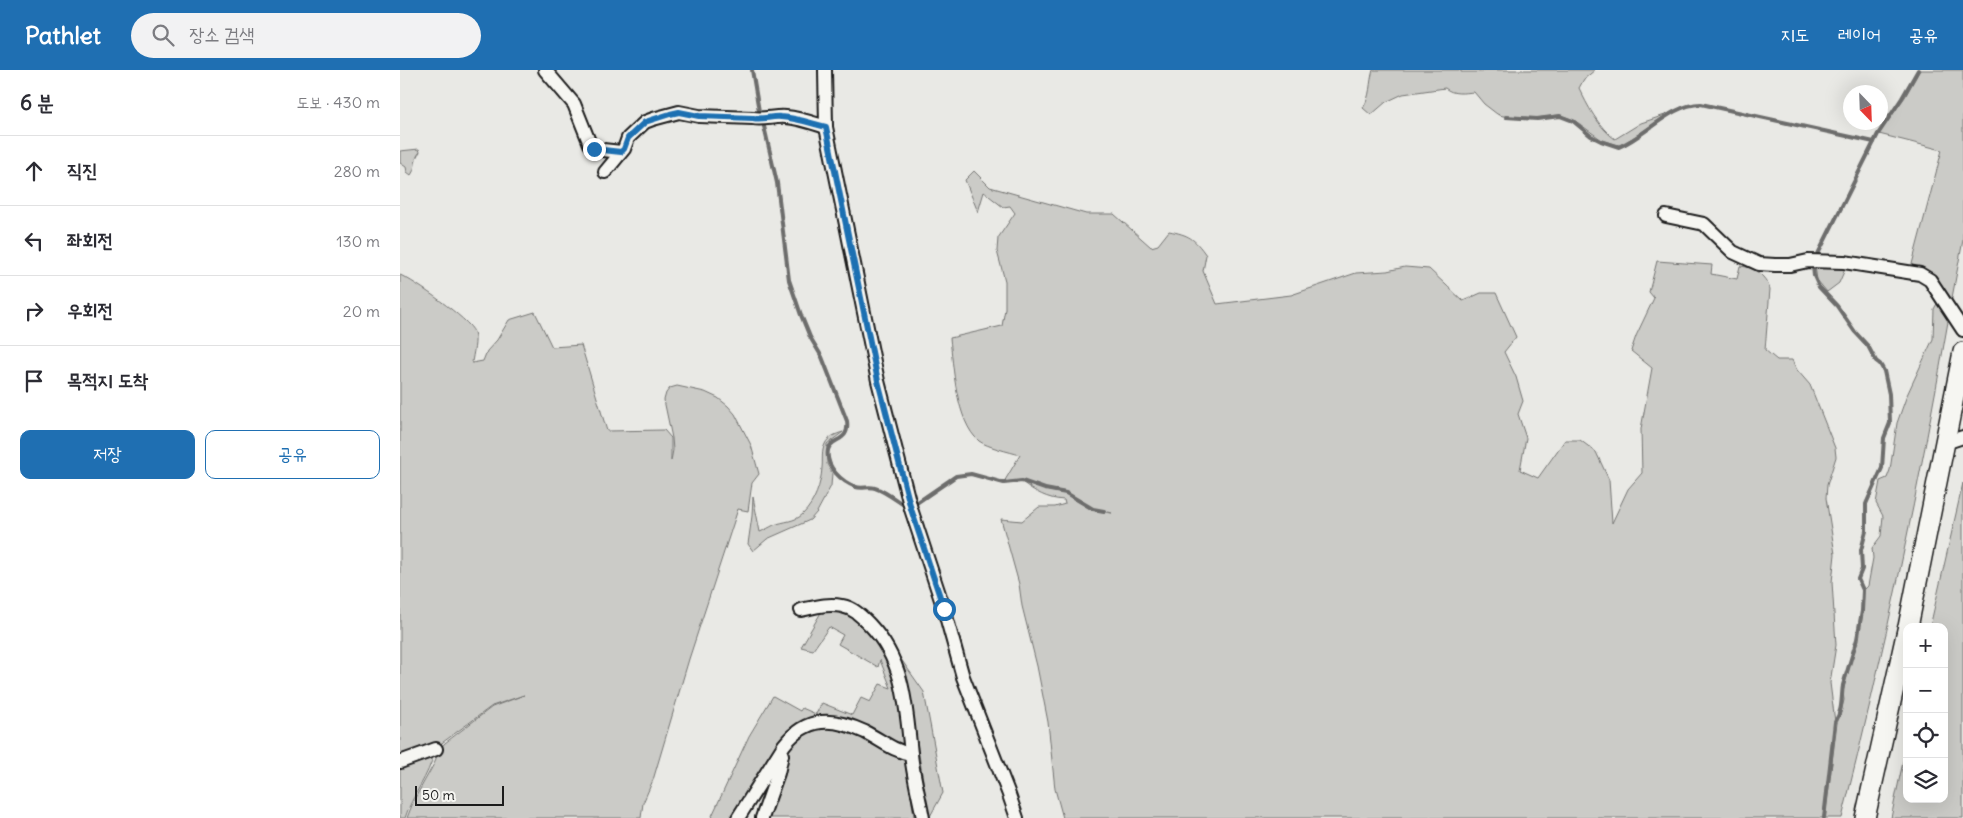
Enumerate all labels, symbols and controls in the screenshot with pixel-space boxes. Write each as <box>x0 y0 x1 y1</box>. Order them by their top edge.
search box <box>131 13 481 58</box>
text: Pathlet <box>25 20 101 50</box>
icon: search <box>149 21 177 49</box>
text: 장소 검색 <box>189 22 255 46</box>
text: 지도 <box>1781 23 1810 46</box>
text: 레이어 <box>1838 23 1881 46</box>
text: 공유 <box>1909 23 1938 46</box>
north arrow <box>1843 85 1888 130</box>
text: 6 분 <box>20 89 54 116</box>
text: 도보 · 430 m <box>296 92 380 112</box>
route end <box>583 138 606 161</box>
icon: ahead <box>20 157 48 185</box>
text: 직진 <box>67 158 98 182</box>
text: 280 m <box>334 161 380 181</box>
icon: left <box>20 227 48 255</box>
text: 좌회전 <box>67 228 113 252</box>
text: 130 m <box>336 231 380 251</box>
icon: right <box>20 297 48 325</box>
text: 우회전 <box>67 298 113 322</box>
text: 20 m <box>343 301 380 321</box>
icon: arrive <box>20 367 48 395</box>
text: 목적지 도착 <box>67 368 148 392</box>
button: 저장 <box>20 430 195 479</box>
button: 공유 <box>205 430 380 479</box>
route start <box>933 598 956 621</box>
map controls <box>1903 623 1948 803</box>
button: + <box>1903 623 1948 668</box>
button: − <box>1903 668 1948 713</box>
button: locate <box>1903 713 1948 758</box>
button: layers <box>1903 758 1948 803</box>
scale bar <box>415 783 504 806</box>
text: 50 m <box>422 786 455 804</box>

